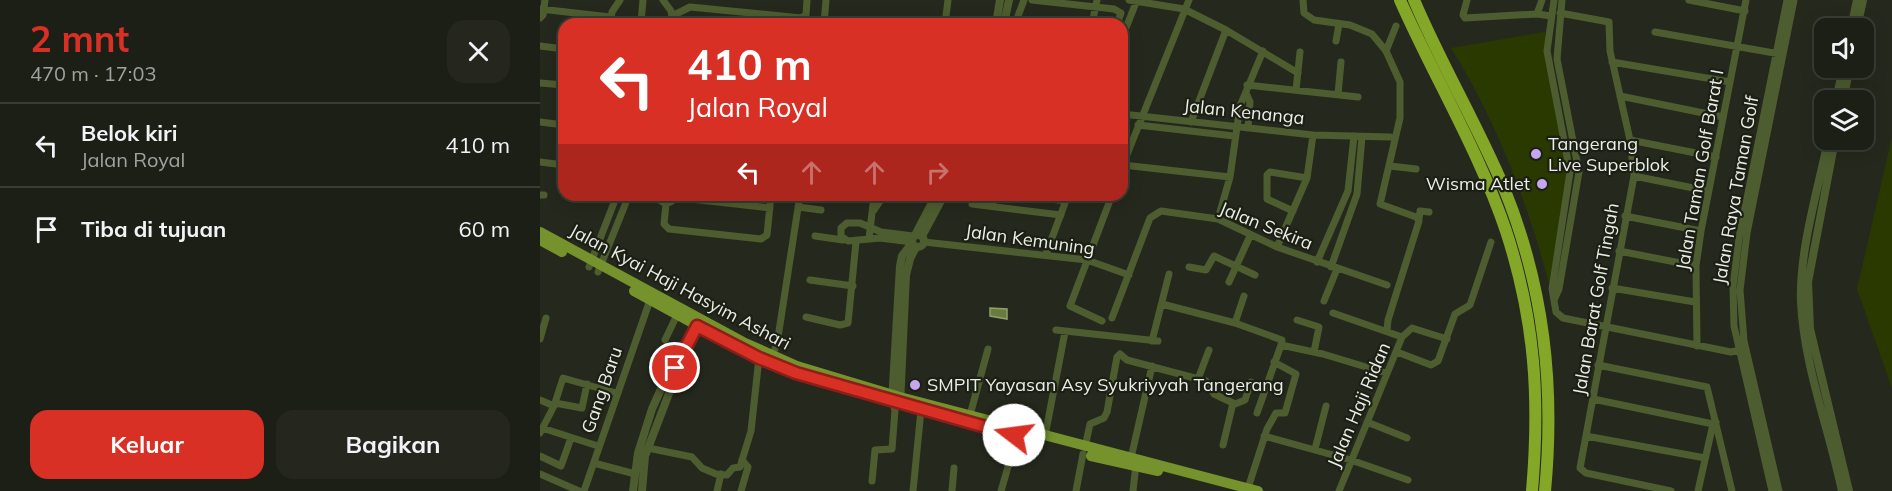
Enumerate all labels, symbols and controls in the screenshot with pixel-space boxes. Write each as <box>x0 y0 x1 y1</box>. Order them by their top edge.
text: 2 mnt <box>30 16 129 61</box>
map controls <box>1814 18 1874 150</box>
button: sound <box>1814 18 1874 78</box>
button: close <box>447 20 510 83</box>
text: 410 m <box>687 38 812 91</box>
icon: left <box>588 42 666 120</box>
text: 470 m · 17:03 <box>30 61 156 86</box>
street label: Jalan Taman Golf Barat I <box>1671 68 1729 272</box>
text: Jalan Royal <box>687 90 828 124</box>
button: layers <box>1814 90 1874 150</box>
street label: Jalan Raya Taman Golf <box>1708 93 1764 286</box>
street label: Jalan Kenanga <box>1182 94 1306 129</box>
text: Belok kiri <box>81 119 177 147</box>
icon: left <box>30 129 63 162</box>
text: 410 m <box>445 131 510 159</box>
place label: Tangerang Live Superblok <box>1548 132 1670 176</box>
text: Jalan Royal <box>81 147 185 172</box>
marker: Tangerang Live Superblok <box>1529 147 1543 161</box>
icon: left <box>732 156 765 189</box>
icon: ahead <box>795 156 828 189</box>
icon: ahead <box>858 156 891 189</box>
icon: right <box>921 156 954 189</box>
place label: Wisma Atlet <box>1426 172 1530 195</box>
marker: Wisma Atlet <box>1535 177 1549 191</box>
street label: Jalan Sekira <box>1216 196 1316 255</box>
street label: Jalan Barat Golf Tingah <box>1567 201 1624 397</box>
icon: arrive <box>30 213 63 246</box>
text: Tiba di tujuan <box>81 215 226 243</box>
text: 60 m <box>459 215 510 243</box>
street label: Jalan Kyai Haji Hasyim Ashari <box>566 218 795 355</box>
street label: Jalan Kemuning <box>964 219 1096 260</box>
street label: Jalan Haji Ridan <box>1322 339 1395 471</box>
pin <box>649 342 700 393</box>
street label: Gang Baru <box>576 344 627 436</box>
icon: arrive <box>658 351 691 384</box>
place label: SMPIT Yayasan Asy Syukriyyah Tangerang <box>927 373 1284 396</box>
marker: SMPIT Yayasan Asy Syukriyyah Tangerang <box>908 378 922 392</box>
position arrow <box>982 403 1046 467</box>
button: Keluar <box>30 410 264 479</box>
button: Bagikan <box>276 410 510 479</box>

